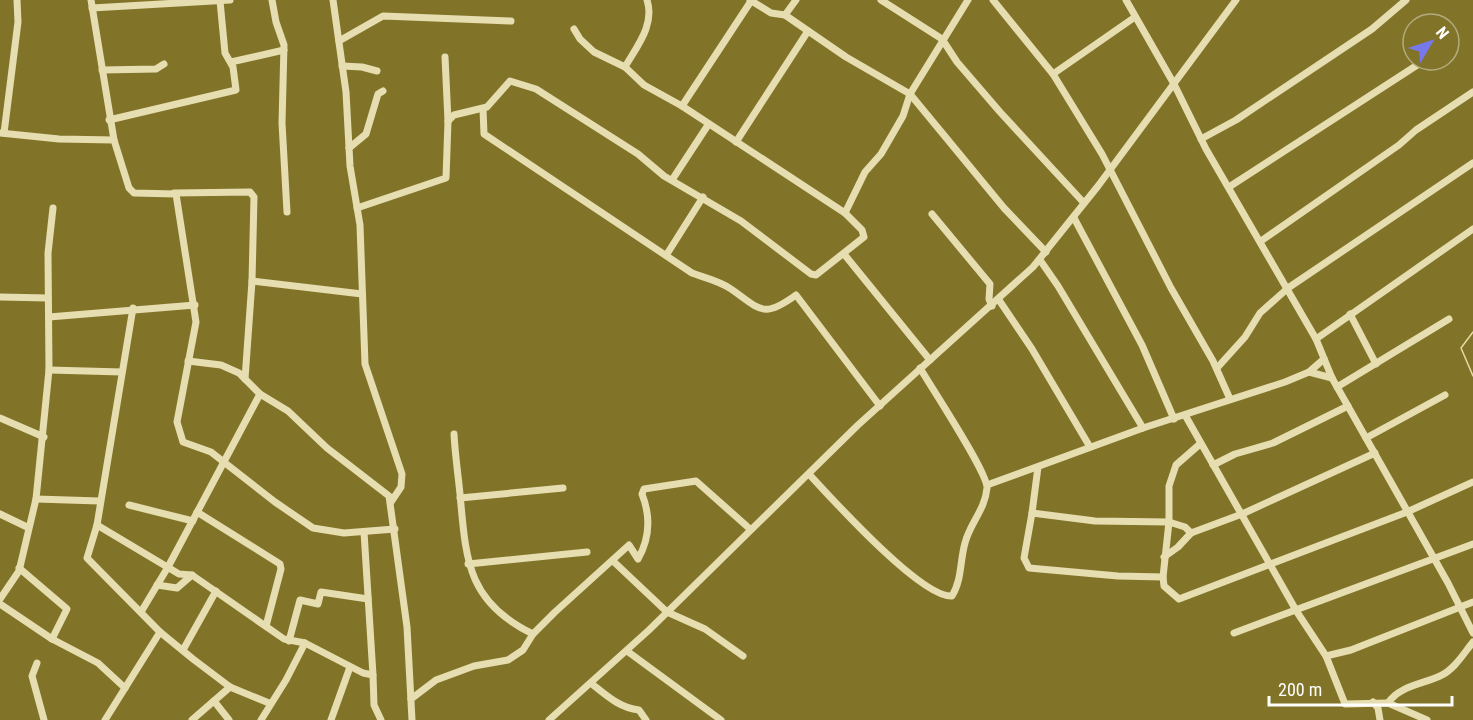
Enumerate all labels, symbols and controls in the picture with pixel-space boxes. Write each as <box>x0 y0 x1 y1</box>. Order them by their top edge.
north arrow <box>1401 12 1461 72</box>
text: N <box>1432 23 1453 43</box>
scale bar <box>1269 669 1452 707</box>
text: 200 m <box>1278 679 1322 700</box>

